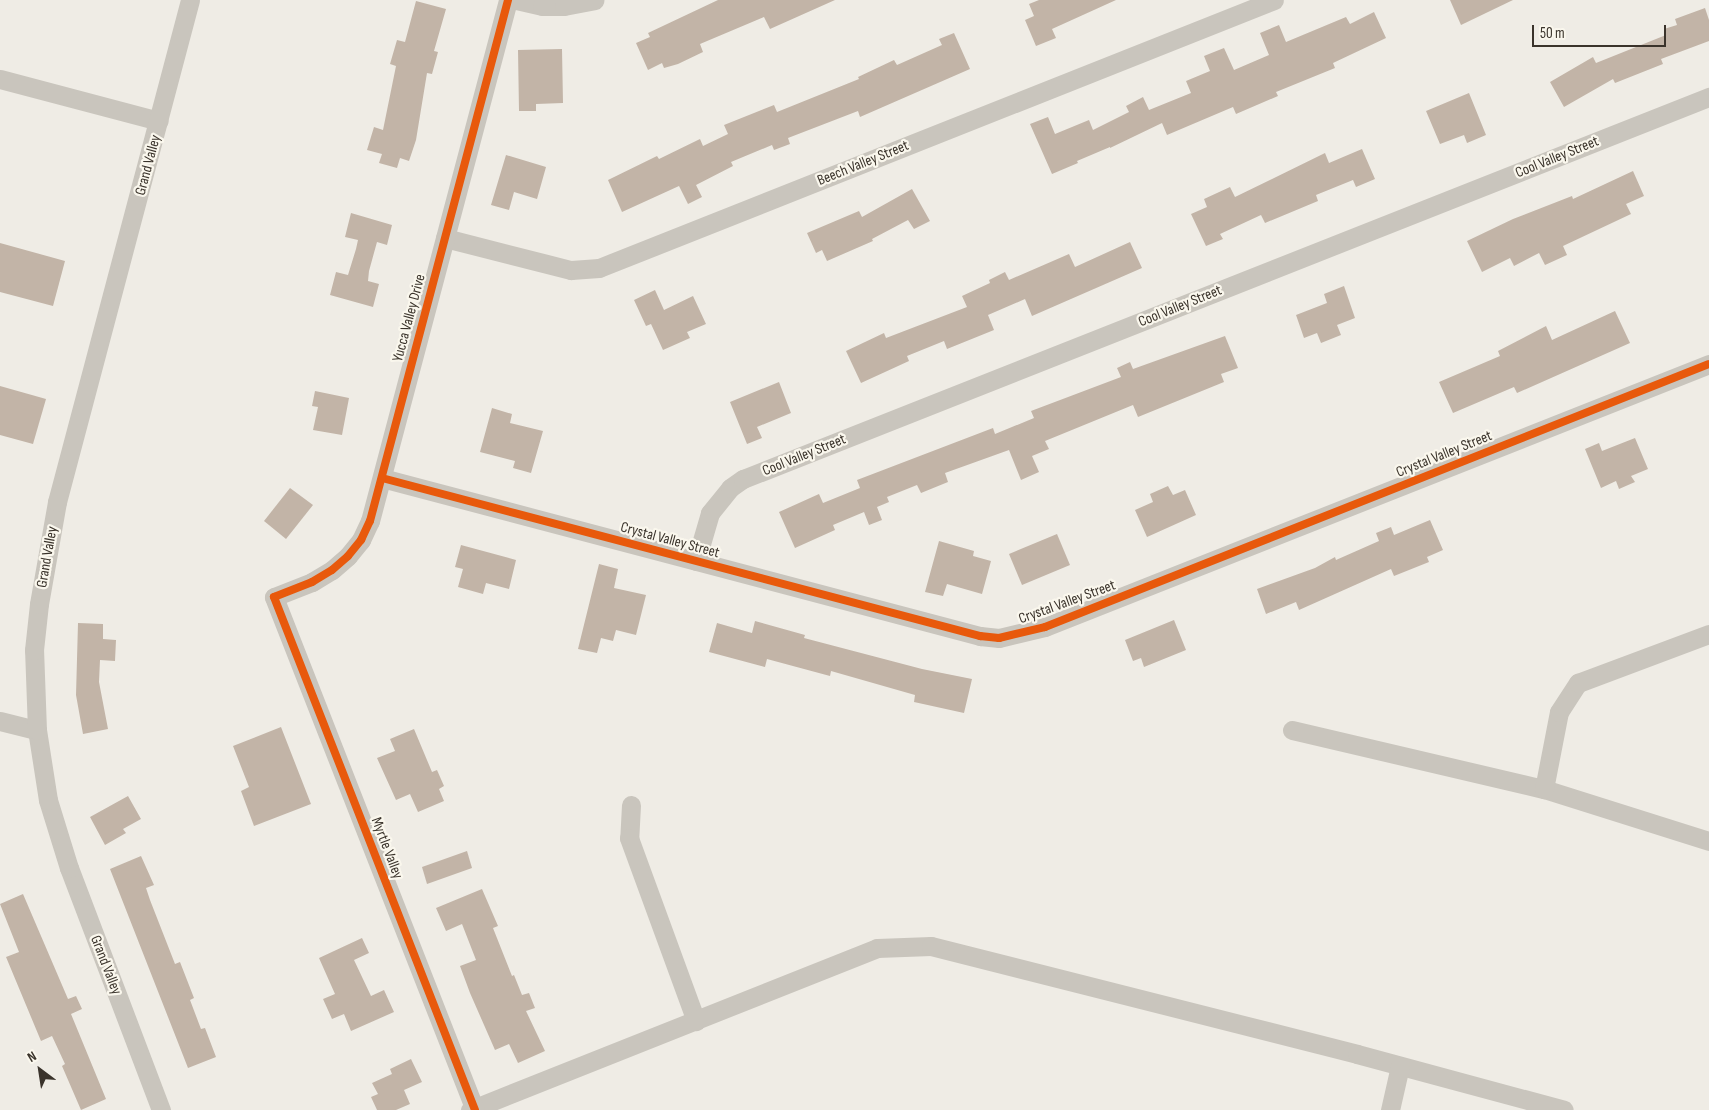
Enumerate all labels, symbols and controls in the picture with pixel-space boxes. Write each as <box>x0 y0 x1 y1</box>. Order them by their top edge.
scale bar <box>1534 15 1668 47</box>
text: 50 m <box>1540 24 1565 43</box>
street label: Cool Valley Street <box>1513 132 1601 182</box>
street label: Grand Valley <box>131 133 165 197</box>
street label: Beech Valley Street <box>815 137 911 189</box>
street label: Yucca Valley Drive <box>389 272 429 364</box>
street label: Cool Valley Street <box>1136 281 1224 331</box>
street label: Crystal Valley Street <box>1394 427 1494 481</box>
street label: Cool Valley Street <box>760 430 848 480</box>
street label: Crystal Valley Street <box>619 518 721 562</box>
street label: Grand Valley <box>33 525 61 589</box>
street label: Crystal Valley Street <box>1016 576 1118 628</box>
street label: Myrtle Valley <box>367 815 407 881</box>
street label: Grand Valley <box>87 933 125 997</box>
north arrow <box>15 1045 65 1095</box>
text: N <box>24 1048 40 1066</box>

